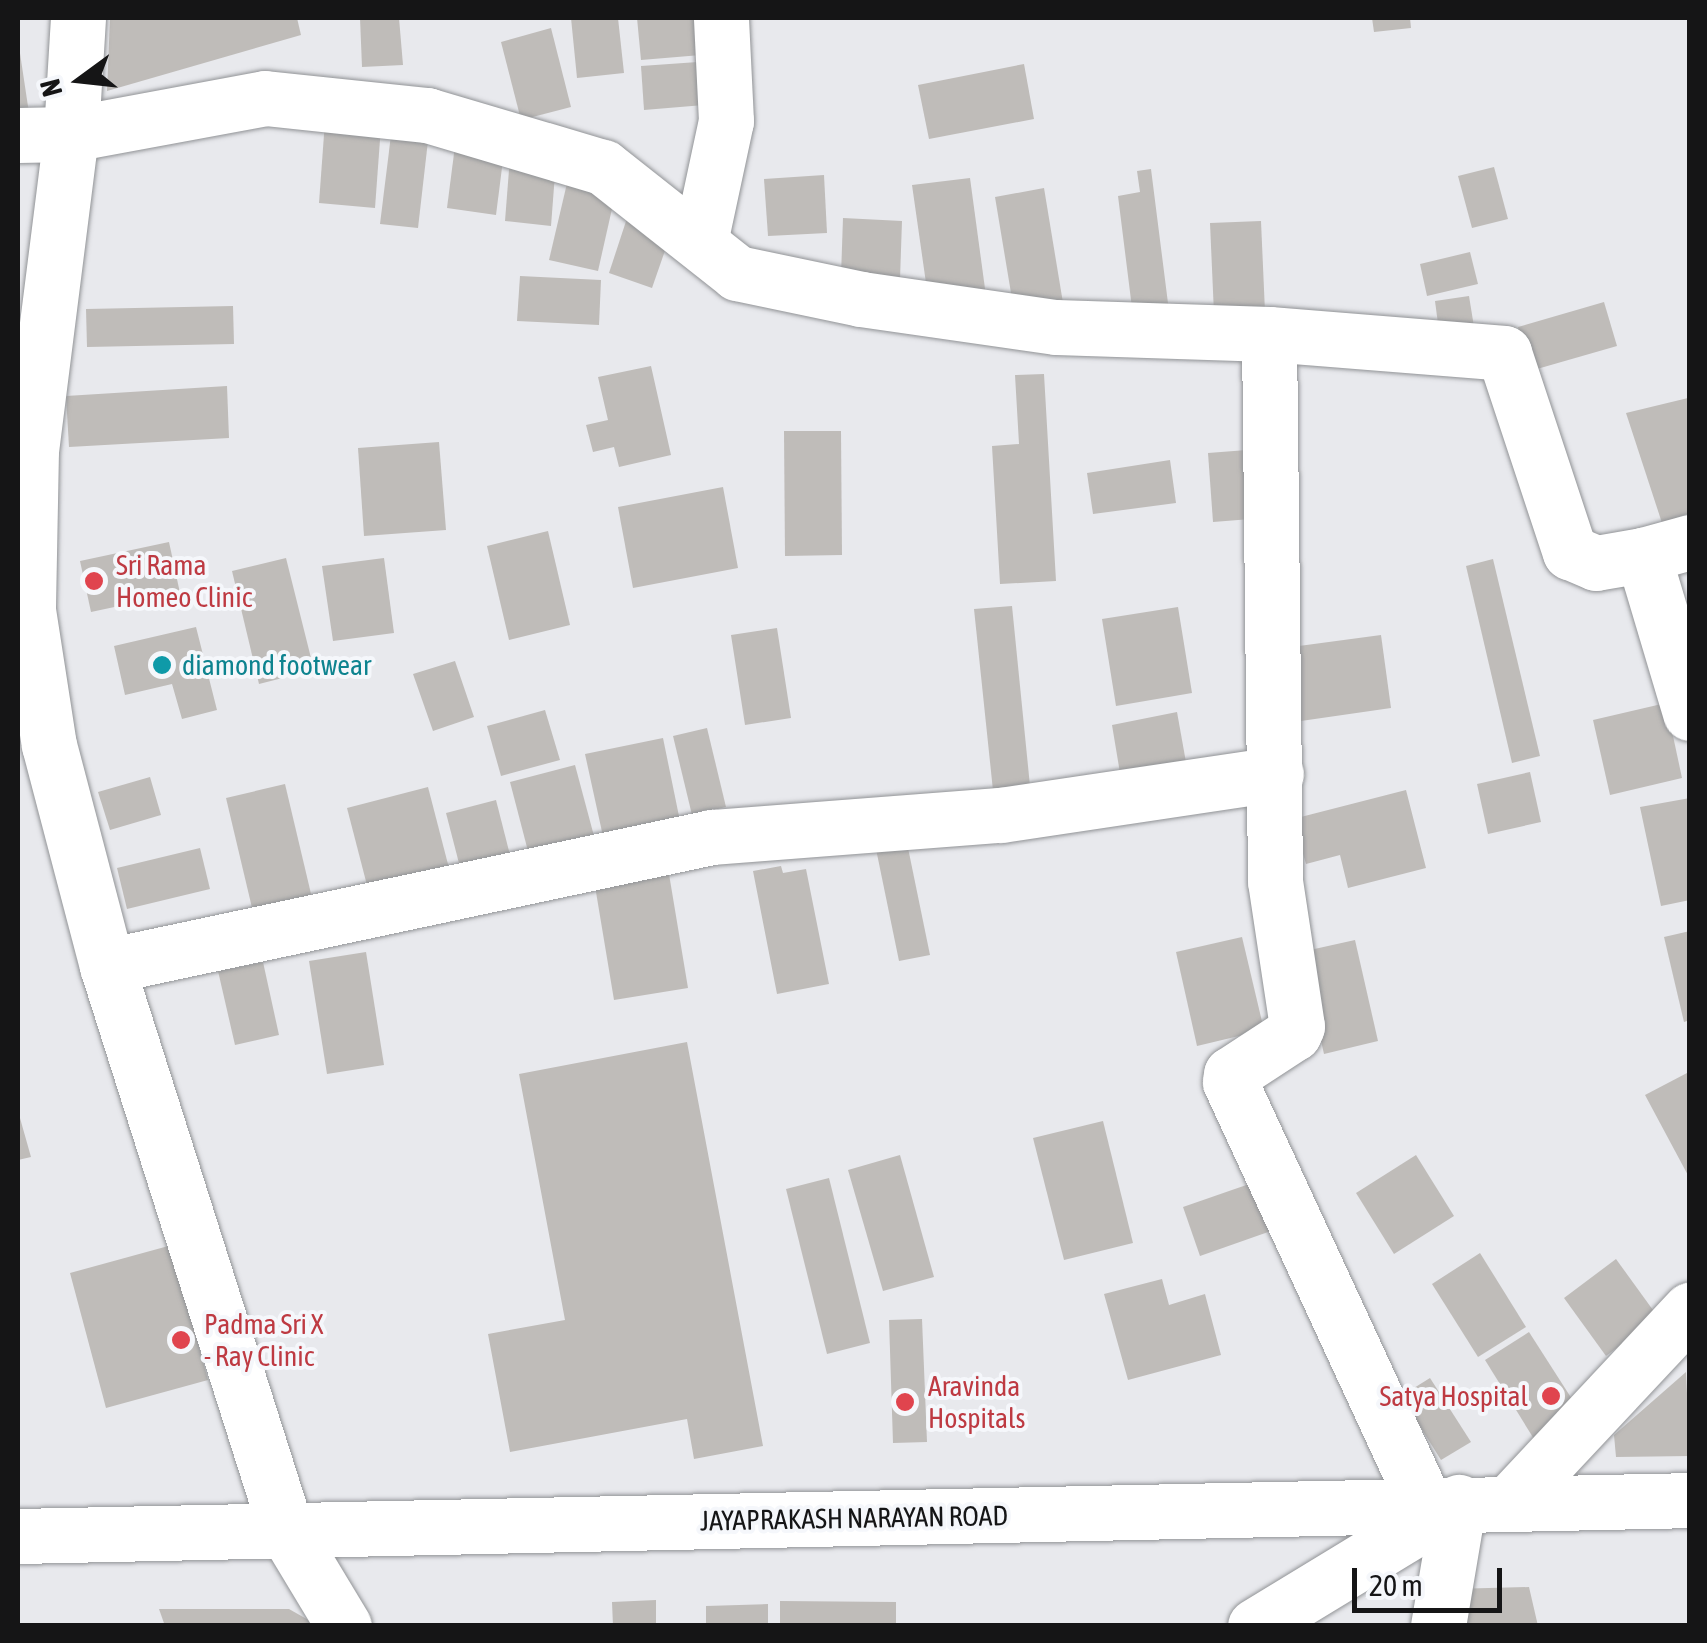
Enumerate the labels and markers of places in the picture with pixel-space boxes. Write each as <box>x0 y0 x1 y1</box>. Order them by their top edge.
place label: Sri Rama Homeo Clinic <box>116 548 252 614</box>
marker: Sri Rama Homeo Clinic <box>81 568 107 594</box>
place label: diamond footwear <box>182 648 371 682</box>
marker: diamond footwear <box>151 654 173 676</box>
place label: Padma Sri X - Ray Clinic <box>204 1307 323 1373</box>
marker: Padma Sri X - Ray Clinic <box>168 1327 194 1353</box>
place label: Aravinda Hospitals <box>928 1369 1025 1435</box>
place label: Satya Hospital <box>1380 1379 1528 1413</box>
marker: Satya Hospital <box>1538 1383 1564 1409</box>
marker: Aravinda Hospitals <box>892 1389 918 1415</box>

